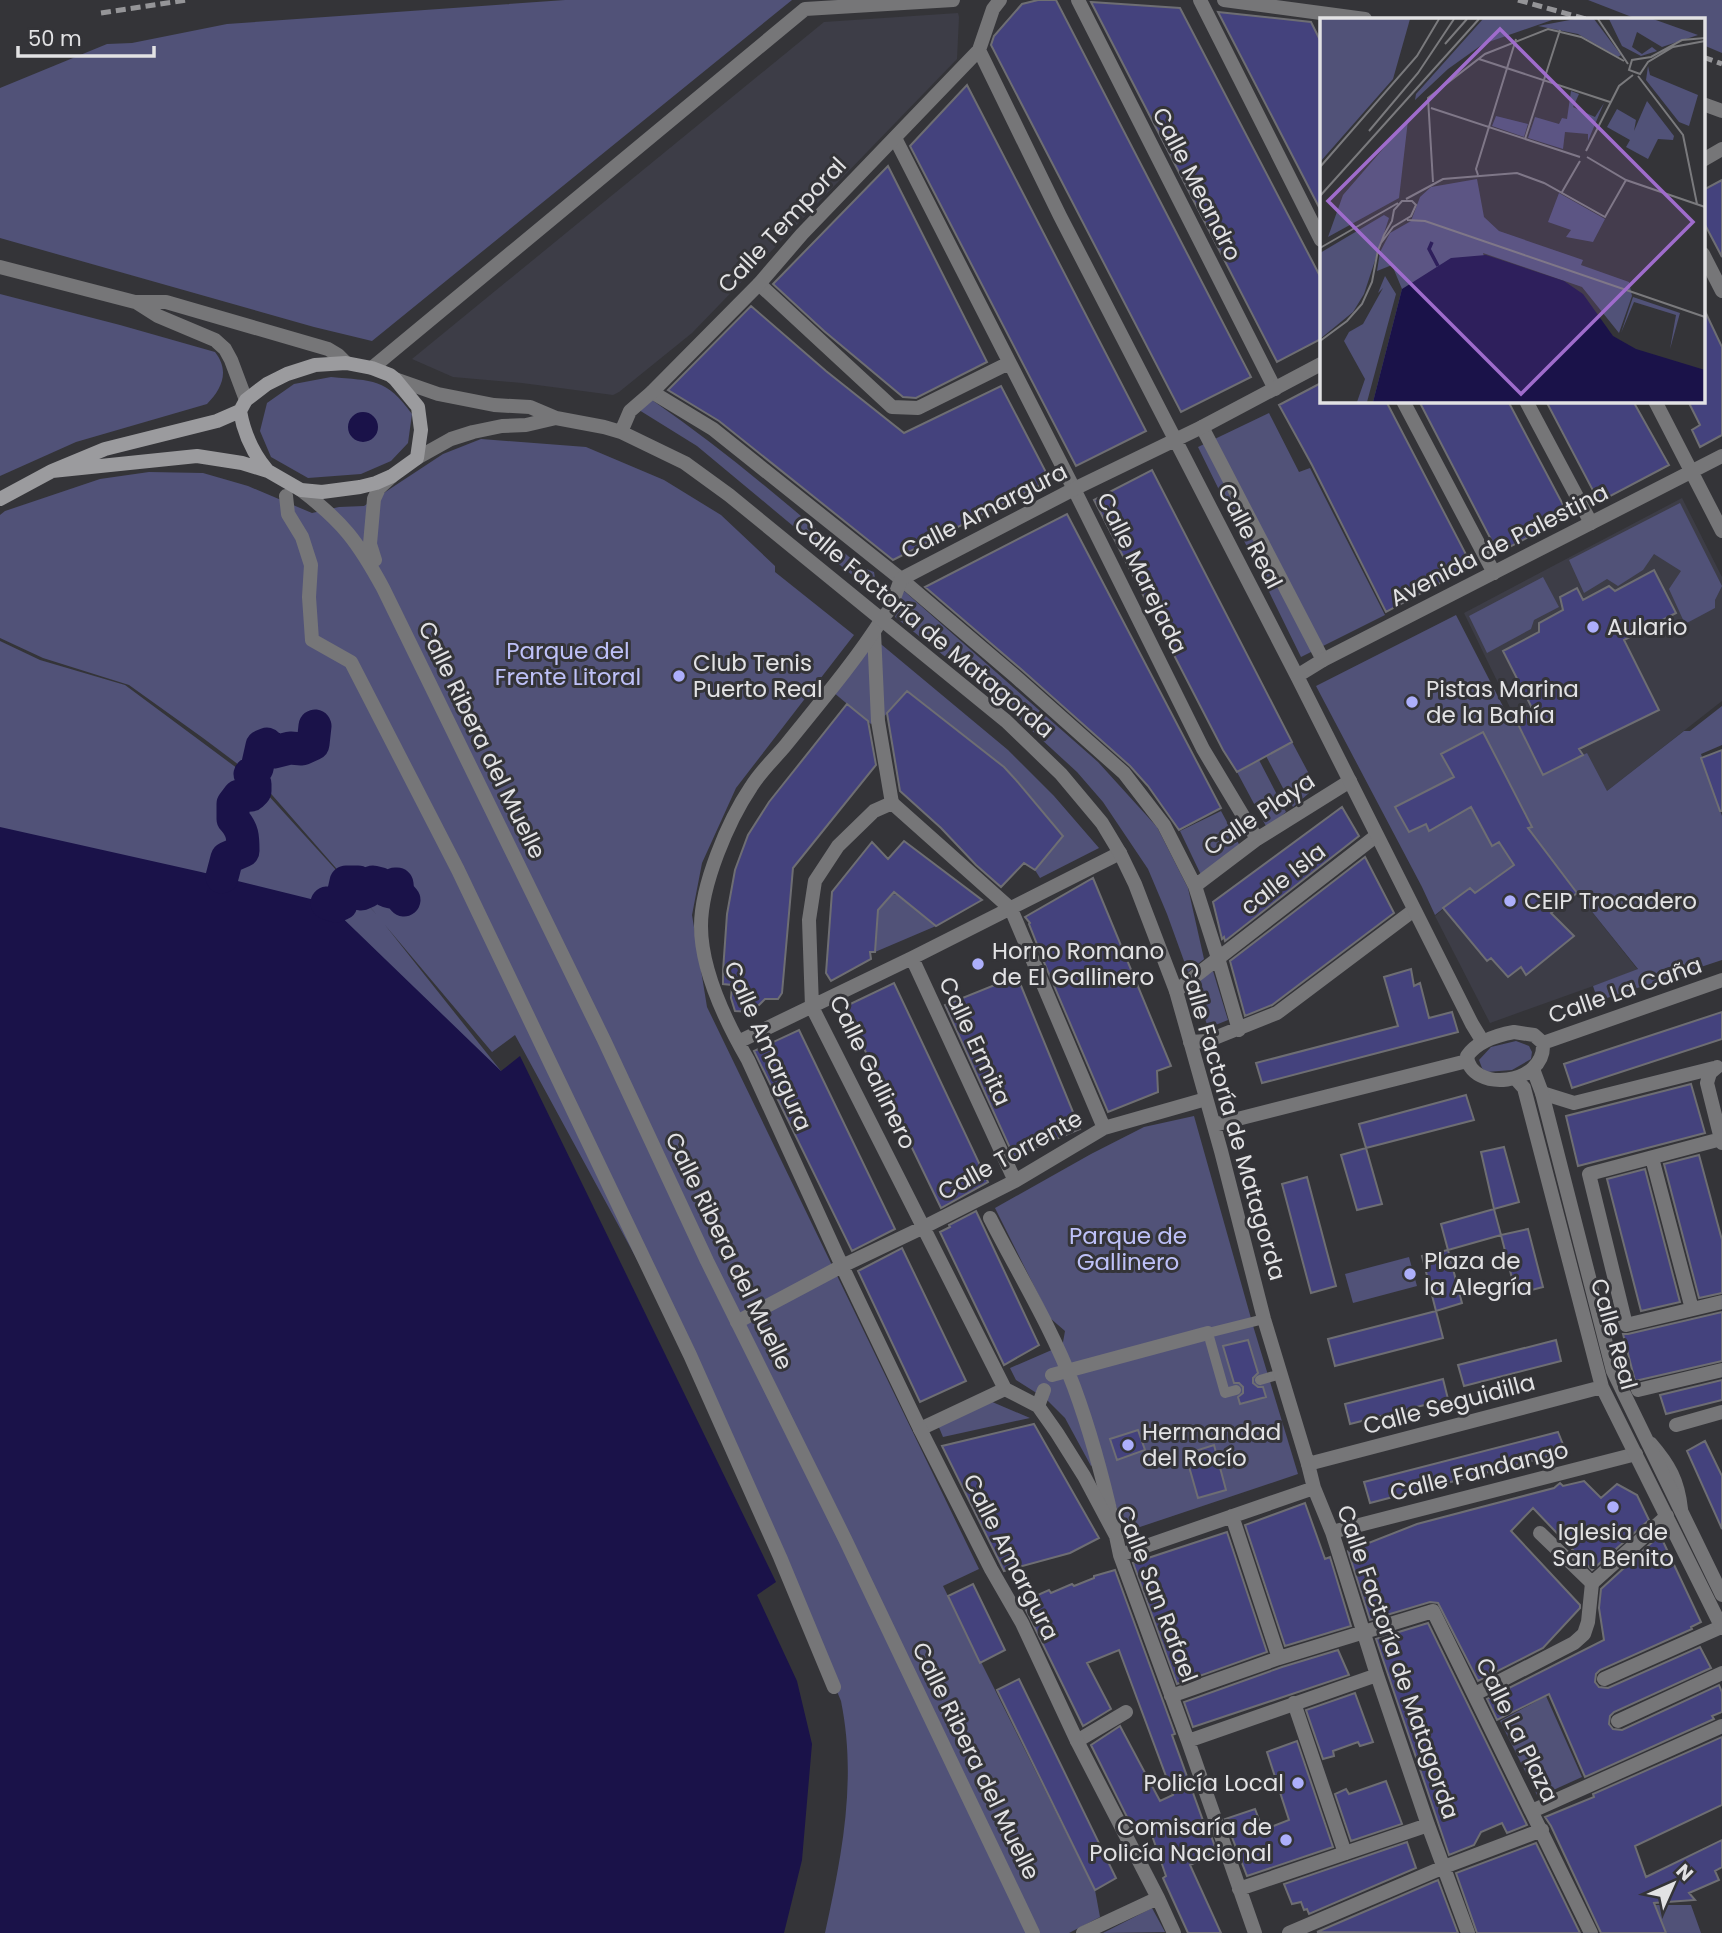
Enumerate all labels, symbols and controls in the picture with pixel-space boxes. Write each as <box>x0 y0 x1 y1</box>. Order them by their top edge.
scale bar <box>18 14 154 58</box>
inset map <box>1320 18 1704 402</box>
text: 50 m <box>28 24 82 53</box>
street label: Calle Meandro <box>1145 102 1249 266</box>
street label: Calle Temporal <box>710 150 854 300</box>
street label: Calle Amargura <box>895 455 1073 567</box>
street label: Avenida de Palestina <box>1384 476 1614 614</box>
street label: Calle Real <box>1210 478 1290 594</box>
street label: Calle Marejada <box>1089 487 1195 659</box>
street label: Calle Factoría de Matagorda <box>787 509 1061 745</box>
place label: Aulario <box>1607 611 1687 643</box>
street label: Calle Ribera del Muelle <box>410 616 554 864</box>
marker: Aulario <box>1585 619 1601 635</box>
park label: Parque del Frente Litoral <box>495 635 641 693</box>
place label: Club Tenis Puerto Real <box>693 647 823 705</box>
marker: Club Tenis Puerto Real <box>671 668 687 684</box>
place label: Pistas Marina de la Bahía <box>1426 673 1579 731</box>
marker: Pistas Marina de la Bahía <box>1404 694 1420 710</box>
street label: Calle Playa <box>1197 765 1321 863</box>
street label: calle Isla <box>1234 836 1332 922</box>
place label: CEIP Trocadero <box>1524 885 1697 917</box>
marker: CEIP Trocadero <box>1502 893 1518 909</box>
place label: Horno Romano de El Gallinero <box>992 935 1164 993</box>
street label: Calle La Caña <box>1544 949 1706 1031</box>
street label: Calle Amargura <box>716 956 820 1136</box>
marker: Horno Romano de El Gallinero <box>970 956 986 972</box>
street label: Calle Factoría de Matagorda <box>1172 958 1294 1284</box>
street label: Calle Ermita <box>931 971 1019 1111</box>
street label: Calle Gallinero <box>822 990 924 1154</box>
street label: Calle Torrente <box>932 1102 1088 1208</box>
street label: Calle Ribera del Muelle <box>657 1127 801 1375</box>
park label: Parque de Gallinero <box>1069 1220 1187 1278</box>
place label: Plaza de la Alegría <box>1424 1245 1532 1303</box>
marker: Plaza de la Alegría <box>1402 1266 1418 1282</box>
street label: Calle Real <box>1583 1275 1645 1393</box>
street label: Calle Seguidilla <box>1359 1366 1539 1442</box>
place label: Hermandad del Rocío <box>1142 1416 1281 1474</box>
street label: Calle Fandango <box>1386 1433 1572 1509</box>
marker: Hermandad del Rocío <box>1120 1437 1136 1453</box>
street label: Calle Amargura <box>955 1468 1067 1646</box>
marker: Iglesia de San Benito <box>1605 1499 1621 1515</box>
street label: Calle San Rafael <box>1108 1501 1206 1687</box>
street label: Calle Factoría de Matagorda <box>1329 1501 1467 1823</box>
place label: Iglesia de San Benito <box>1552 1516 1674 1574</box>
street label: Calle Ribera del Muelle <box>904 1637 1048 1885</box>
street label: Calle La Plaza <box>1468 1652 1566 1808</box>
place label: Policía Local <box>1144 1767 1284 1799</box>
marker: Policía Local <box>1290 1775 1306 1791</box>
place label: Comisaría de Policía Nacional <box>1089 1811 1272 1869</box>
marker: Comisaría de Policía Nacional <box>1278 1832 1294 1848</box>
north arrow <box>1638 1849 1708 1919</box>
text: N <box>1670 1858 1699 1887</box>

